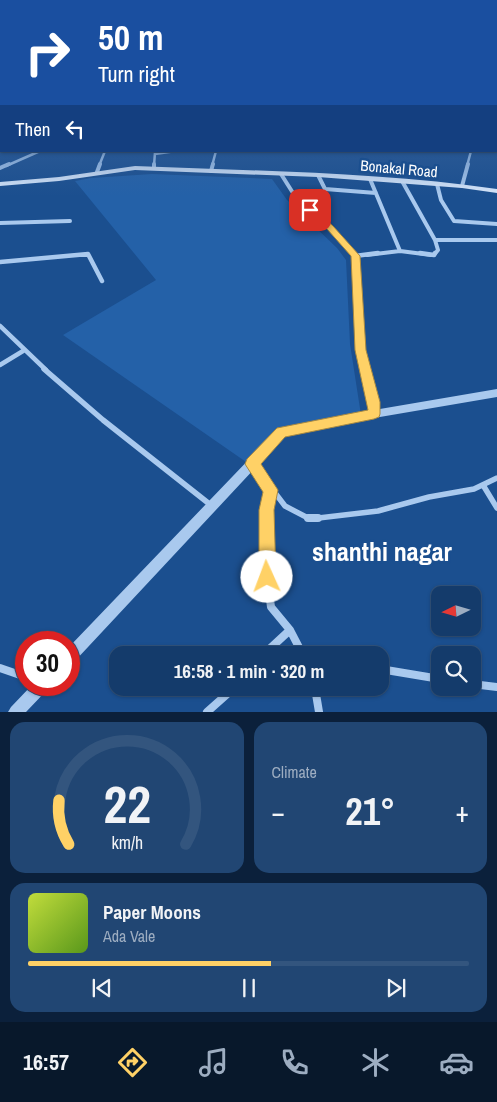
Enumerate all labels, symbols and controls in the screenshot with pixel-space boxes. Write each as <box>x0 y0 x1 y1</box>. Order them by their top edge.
text: 50 m <box>98 14 163 61</box>
icon: right <box>15 20 80 85</box>
text: Turn right <box>98 59 175 89</box>
icon: left <box>61 115 89 143</box>
text: Then <box>15 116 51 142</box>
street label: Bonakal Road <box>360 155 438 182</box>
pin <box>289 189 331 231</box>
icon: arrive <box>296 196 324 224</box>
district label: shanthi nagar <box>312 534 453 569</box>
position arrow <box>240 550 292 602</box>
north arrow <box>431 586 481 636</box>
map controls <box>431 586 481 696</box>
speed limit sign: 30 <box>15 631 80 696</box>
button: search <box>431 646 481 696</box>
text: 16:58 · 1 min · 320 m <box>174 658 324 684</box>
text: Climate <box>272 761 317 783</box>
text: 22 <box>103 769 150 839</box>
text: 21° <box>345 786 395 837</box>
text: − <box>272 793 285 831</box>
text: + <box>456 793 469 831</box>
text: km/h <box>111 831 143 855</box>
text: Paper Moons <box>103 899 201 925</box>
text: Ada Vale <box>103 925 155 947</box>
icon: previous <box>88 974 116 1002</box>
icon: pause <box>235 974 263 1002</box>
icon: next <box>382 974 410 1002</box>
icon: directions <box>115 1045 150 1080</box>
icon: music <box>196 1045 231 1080</box>
icon: phone <box>277 1045 312 1080</box>
icon: climate <box>358 1045 393 1080</box>
icon: car <box>439 1045 474 1080</box>
text: 16:57 <box>23 1047 69 1077</box>

